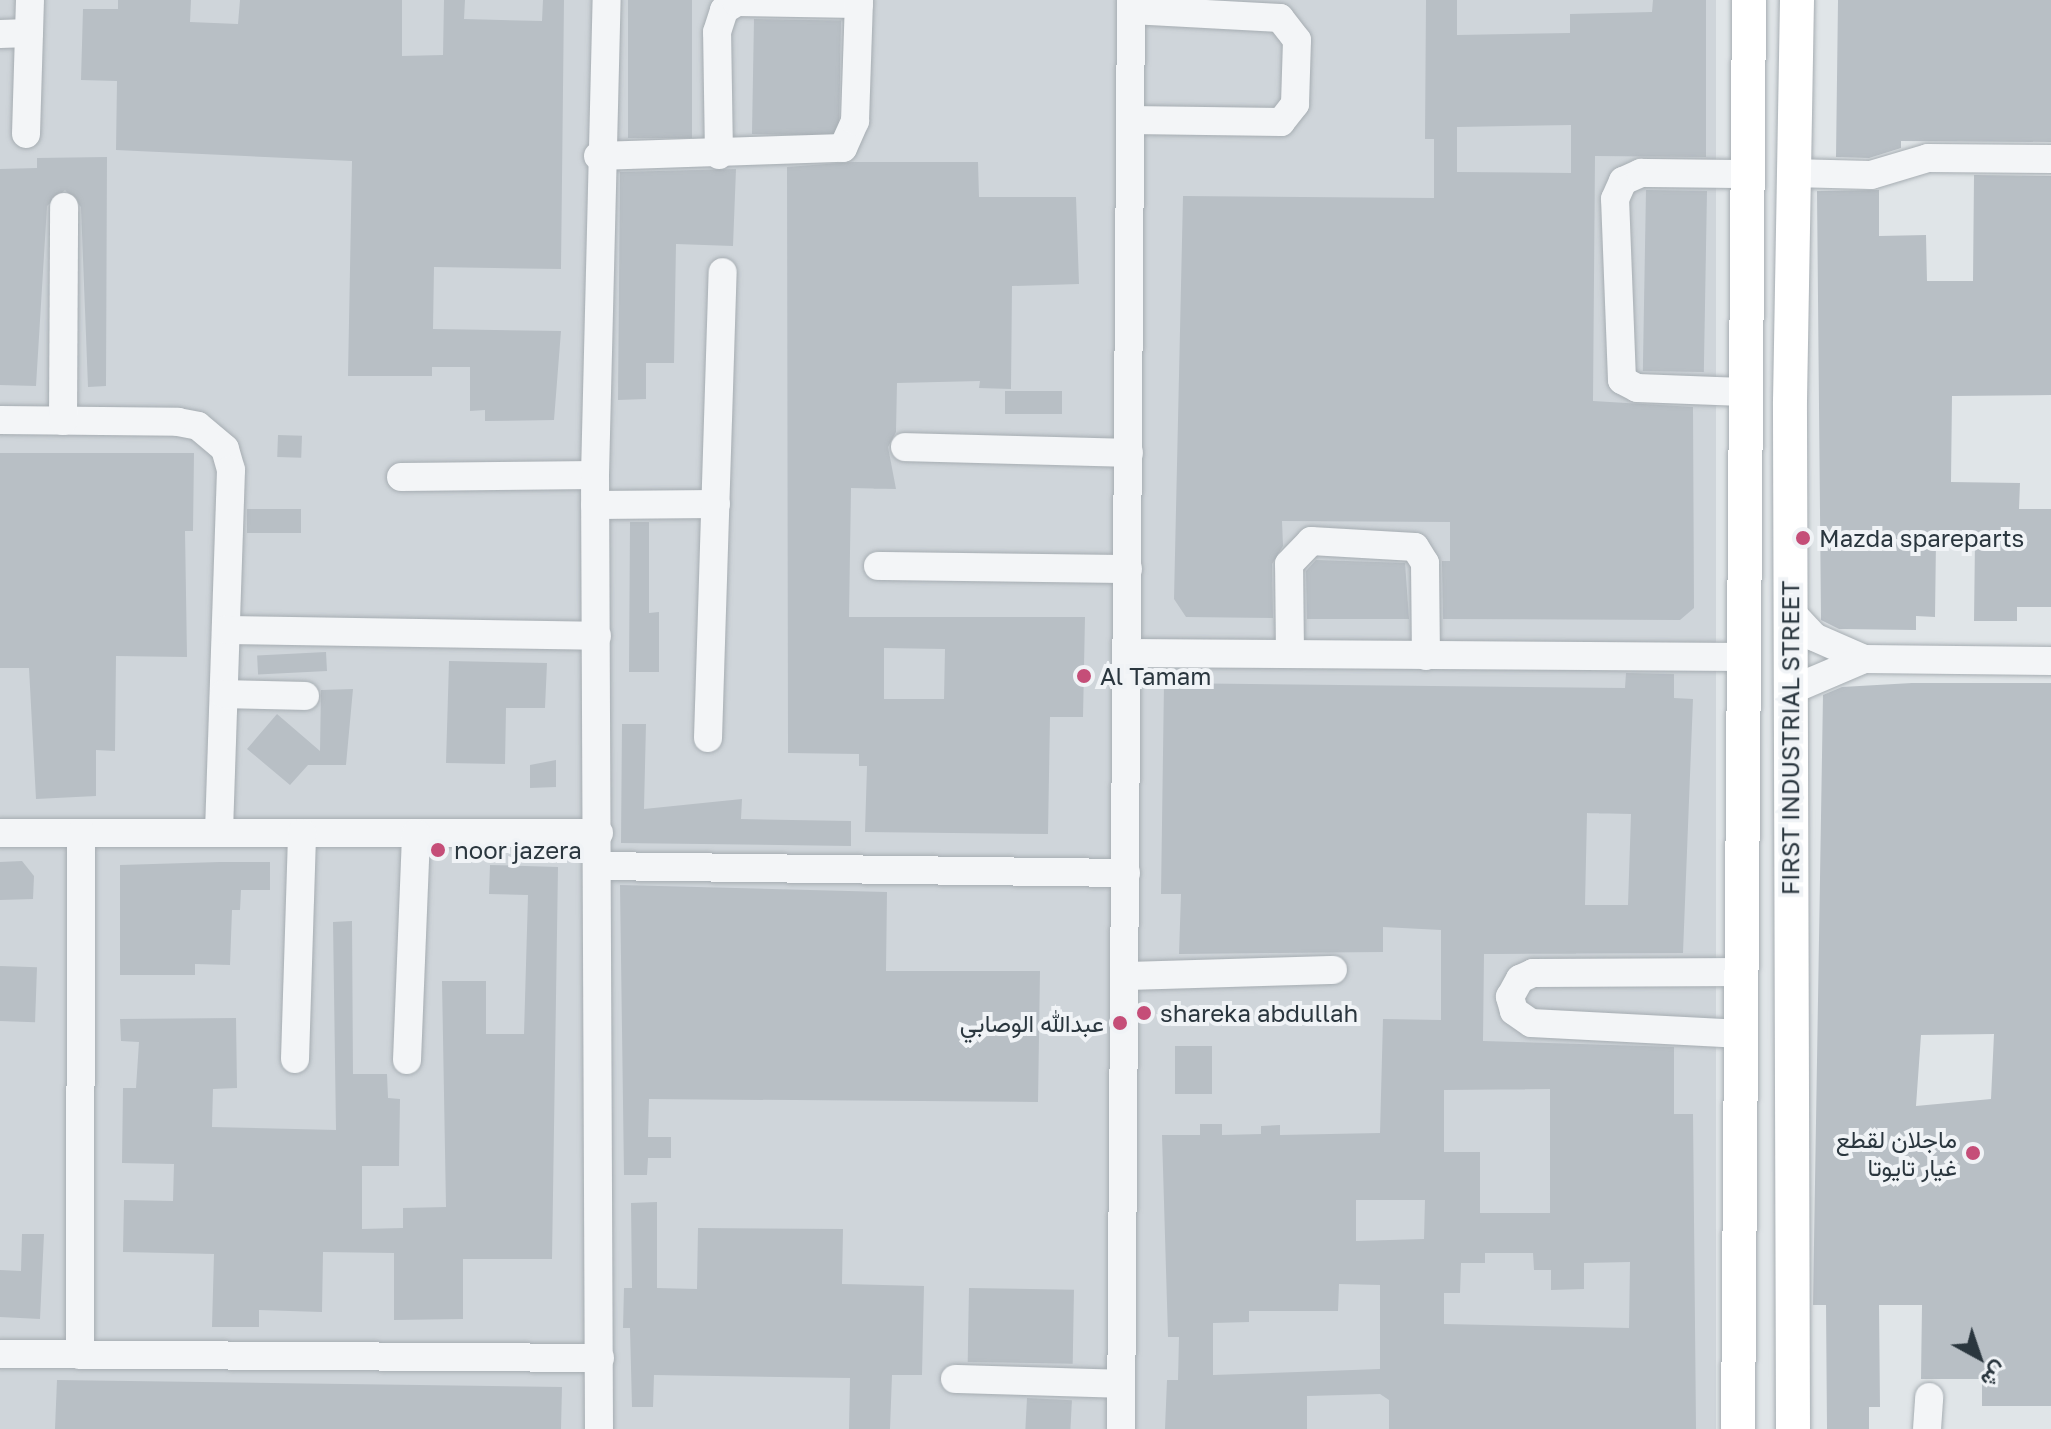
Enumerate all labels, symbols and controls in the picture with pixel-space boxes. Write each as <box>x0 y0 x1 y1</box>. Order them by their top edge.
place label: Mazda spareparts <box>1819 524 2024 552</box>
marker: Mazda spareparts <box>1794 529 1812 547</box>
street label: FIRST INDUSTRIAL STREET <box>1776 581 1804 895</box>
place label: Al Tamam <box>1100 662 1212 690</box>
marker: Al Tamam <box>1075 667 1093 685</box>
place label: noor jazera <box>454 836 582 864</box>
marker: noor jazera <box>429 841 447 859</box>
place label: shareka abdullah <box>1160 999 1358 1027</box>
marker: shareka abdullah <box>1135 1004 1153 1022</box>
place label: عبدالله الوصابي <box>960 1009 1104 1037</box>
marker: عبدالله الوصابي <box>1111 1014 1129 1032</box>
place label: ماجلان لقطع غيار تايوتا <box>1836 1125 1957 1181</box>
marker: ماجلان لقطع غيار تايوتا <box>1964 1144 1982 1162</box>
north arrow <box>1939 1317 2019 1397</box>
text: ش <box>1976 1357 2014 1395</box>

